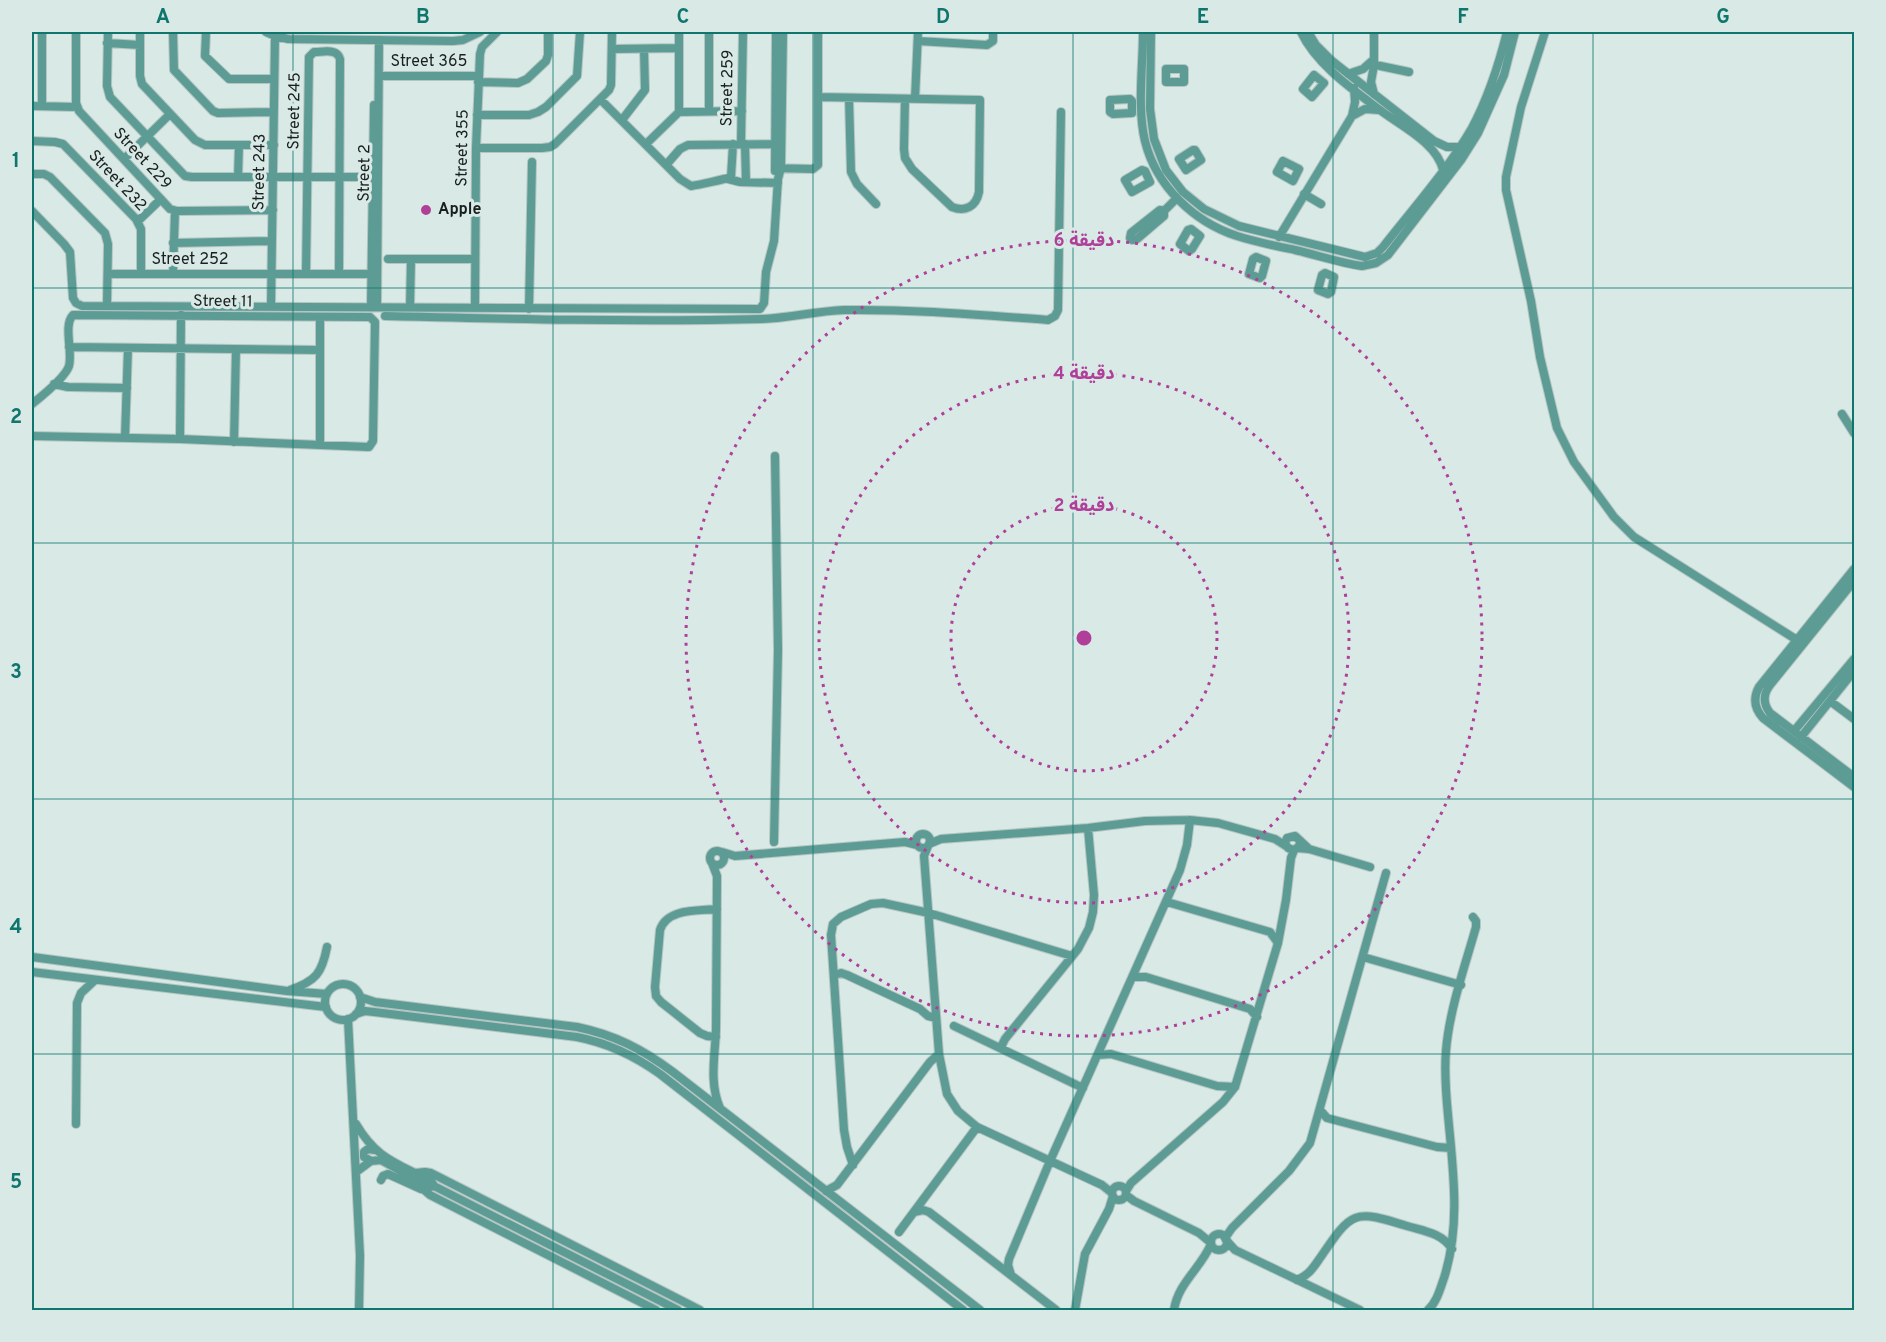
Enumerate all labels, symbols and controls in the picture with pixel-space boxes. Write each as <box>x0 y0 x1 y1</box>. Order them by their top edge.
text: A <box>156 5 170 31</box>
text: B <box>416 5 430 31</box>
text: C <box>677 5 689 31</box>
text: D <box>936 5 950 31</box>
text: E <box>1197 5 1209 31</box>
text: F <box>1457 5 1469 31</box>
text: G <box>1716 5 1730 31</box>
street label: Street 259 <box>717 49 739 127</box>
street label: Street 365 <box>391 52 467 72</box>
street label: Street 245 <box>284 72 306 150</box>
street label: Street 355 <box>452 109 474 187</box>
street label: Street 229 <box>108 124 176 194</box>
street label: Street 243 <box>249 133 271 211</box>
street label: Street 2 <box>354 144 376 202</box>
street label: Street 232 <box>84 146 150 216</box>
text: 1 <box>12 149 20 175</box>
place label: Apple <box>438 200 481 220</box>
marker: Apple <box>419 203 433 217</box>
text: 6 دقيقة <box>1054 230 1114 253</box>
street label: Street 252 <box>151 250 229 270</box>
street label: Street 11 <box>193 291 253 313</box>
text: 4 دقيقة <box>1053 363 1115 386</box>
text: 2 <box>10 405 22 431</box>
text: 2 دقيقة <box>1054 495 1114 518</box>
centre of rings <box>1074 628 1094 648</box>
text: 3 <box>10 660 22 686</box>
text: 4 <box>10 915 22 941</box>
text: 5 <box>10 1170 22 1196</box>

